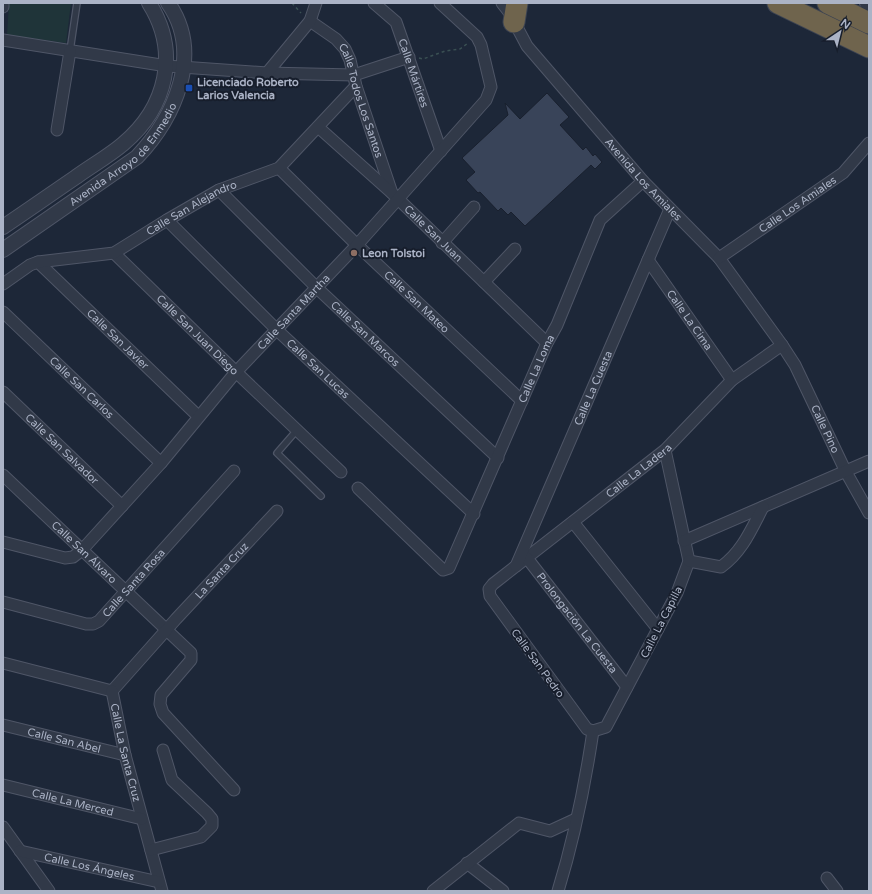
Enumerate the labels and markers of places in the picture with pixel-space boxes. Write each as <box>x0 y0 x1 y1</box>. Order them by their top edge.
place label: Licenciado Roberto Larios Valencia <box>197 76 299 102</box>
marker: Licenciado Roberto Larios Valencia <box>184 83 194 93</box>
place label: Leon Tolstoi <box>362 247 425 260</box>
marker: Leon Tolstoi <box>349 248 359 258</box>

